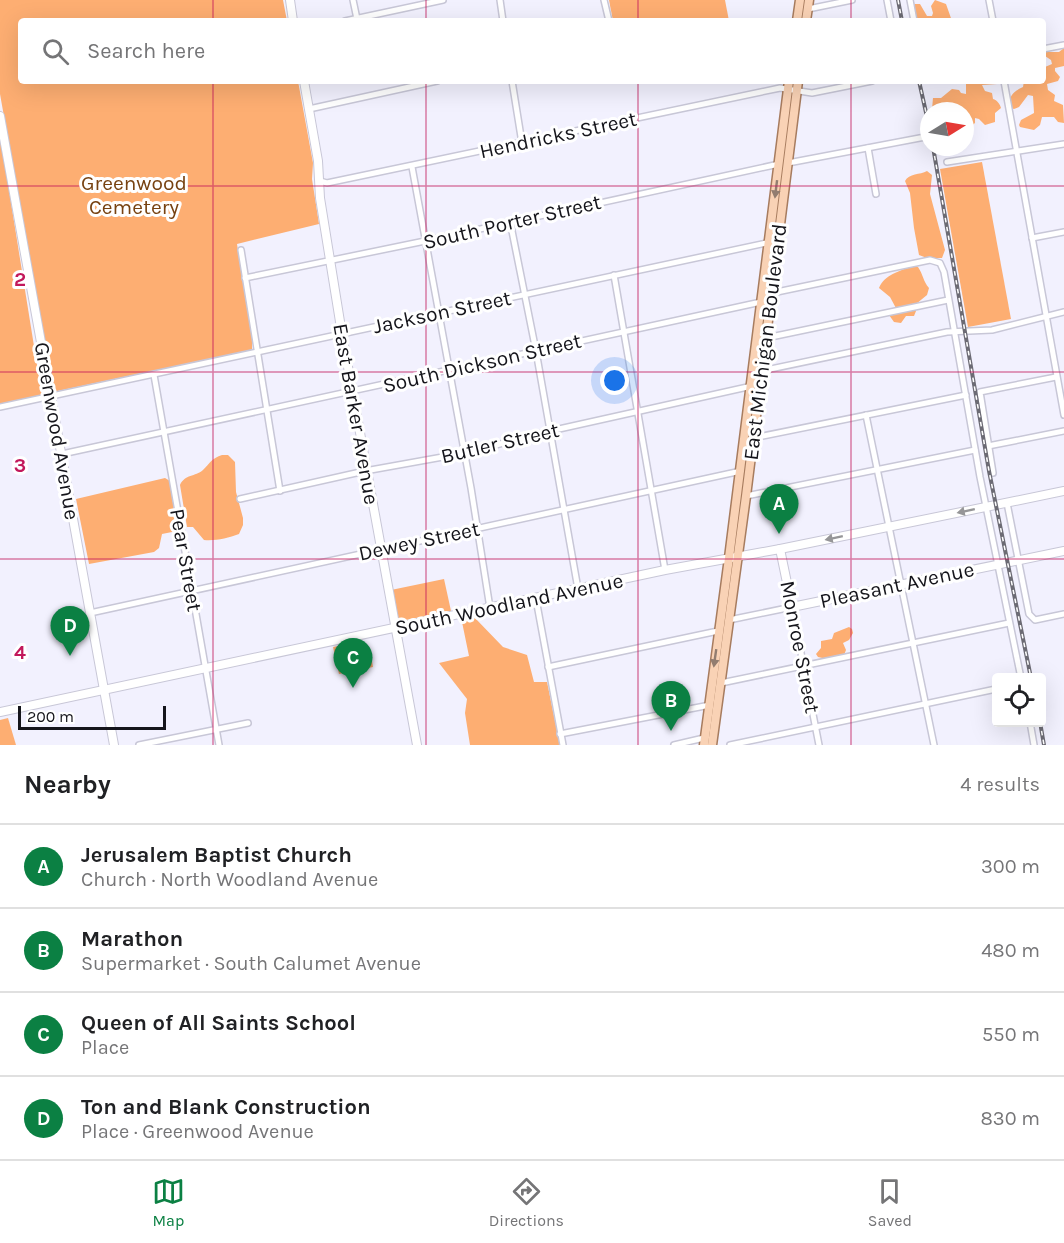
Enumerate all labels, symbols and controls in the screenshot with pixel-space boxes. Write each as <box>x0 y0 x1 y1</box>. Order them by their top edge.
search box <box>18 18 1046 84</box>
icon: search <box>39 35 72 68</box>
text: Search here <box>87 38 205 64</box>
north arrow <box>920 102 974 156</box>
street label: Hendricks Street <box>477 107 639 163</box>
park label: Greenwood Cemetery <box>81 171 187 219</box>
one-way arrow <box>771 179 780 198</box>
street label: South Porter Street <box>421 190 603 254</box>
street label: East Michigan Boulevard <box>739 222 791 462</box>
text: 2 <box>14 268 26 291</box>
street label: Jackson Street <box>371 286 513 338</box>
street label: East Barker Avenue <box>328 321 384 507</box>
street label: South Dickson Street <box>380 328 584 398</box>
street label: Greenwood Avenue <box>30 340 84 522</box>
your location <box>600 366 629 395</box>
street label: Butler Street <box>439 418 562 468</box>
text: 3 <box>14 454 26 477</box>
pin: A <box>760 484 798 534</box>
street label: Pear Street <box>165 507 207 613</box>
one-way arrow <box>956 507 975 516</box>
street label: Dewey Street <box>356 516 482 566</box>
one-way arrow <box>824 534 843 543</box>
street label: Pleasant Avenue <box>818 557 976 613</box>
street label: South Woodland Avenue <box>393 568 625 640</box>
street label: Monroe Street <box>775 579 825 715</box>
pin: D <box>50 606 90 656</box>
pin: C <box>334 638 372 688</box>
text: 4 <box>14 641 26 664</box>
one-way arrow <box>710 648 719 667</box>
map controls <box>992 673 1046 727</box>
button: locate <box>992 673 1046 727</box>
pin: B <box>652 682 690 731</box>
scale bar <box>18 703 166 730</box>
text: 200 m <box>27 707 74 726</box>
text: Nearby <box>24 769 111 800</box>
text: 4 results <box>960 773 1040 796</box>
text: Jerusalem Baptist Church <box>81 842 352 868</box>
text: A <box>37 855 50 878</box>
text: 300 m <box>981 855 1040 878</box>
text: Church · North Woodland Avenue <box>81 868 378 891</box>
text: Marathon <box>81 926 183 952</box>
text: B <box>37 939 50 962</box>
text: 480 m <box>981 939 1040 962</box>
text: Supermarket · South Calumet Avenue <box>81 952 421 975</box>
text: Queen of All Saints School <box>81 1010 356 1036</box>
text: C <box>37 1023 50 1046</box>
text: 550 m <box>982 1023 1040 1046</box>
text: Place <box>81 1036 129 1059</box>
text: Ton and Blank Construction <box>81 1094 371 1120</box>
text: D <box>37 1107 50 1130</box>
text: 830 m <box>981 1107 1040 1130</box>
text: Place · Greenwood Avenue <box>81 1120 314 1143</box>
tab: Map <box>152 1175 185 1230</box>
tab: Directions <box>489 1175 564 1230</box>
tab: Saved <box>868 1175 912 1230</box>

